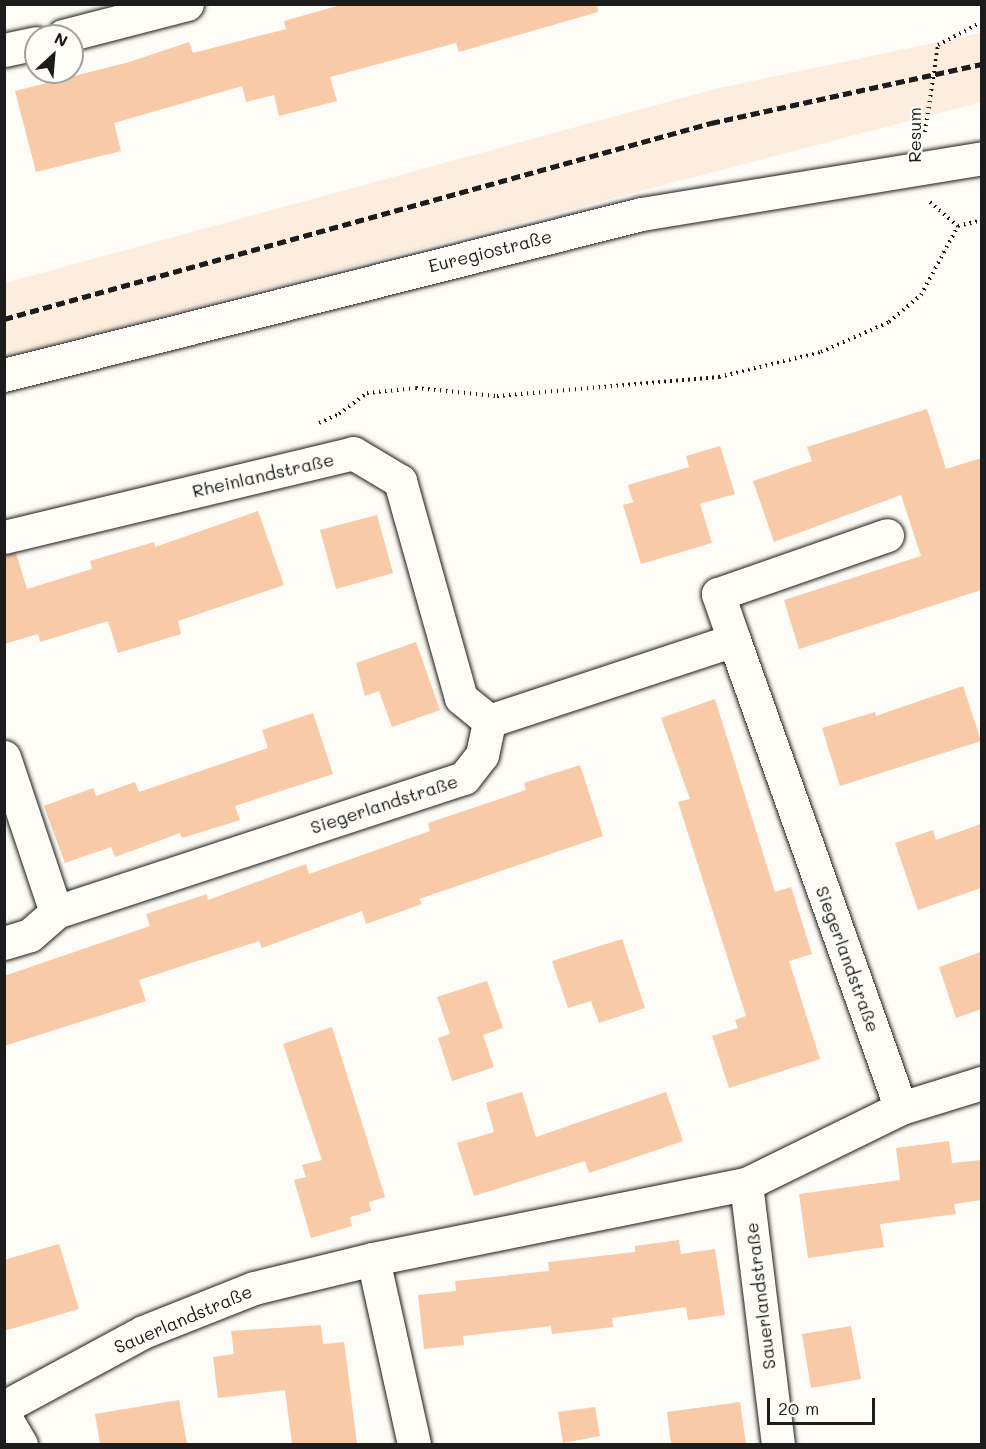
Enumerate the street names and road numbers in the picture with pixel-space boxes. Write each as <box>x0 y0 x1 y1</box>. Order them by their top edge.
street label: Resum <box>903 107 925 163</box>
street label: Euregiostraße <box>426 225 554 277</box>
street label: Rheinlandstraße <box>190 448 336 502</box>
street label: Siegerlandstraße <box>307 770 461 838</box>
street label: Siegerlandstraße <box>812 883 884 1035</box>
street label: Sauerlandstraße <box>740 1221 780 1371</box>
street label: Sauerlandstraße <box>111 1280 255 1358</box>

